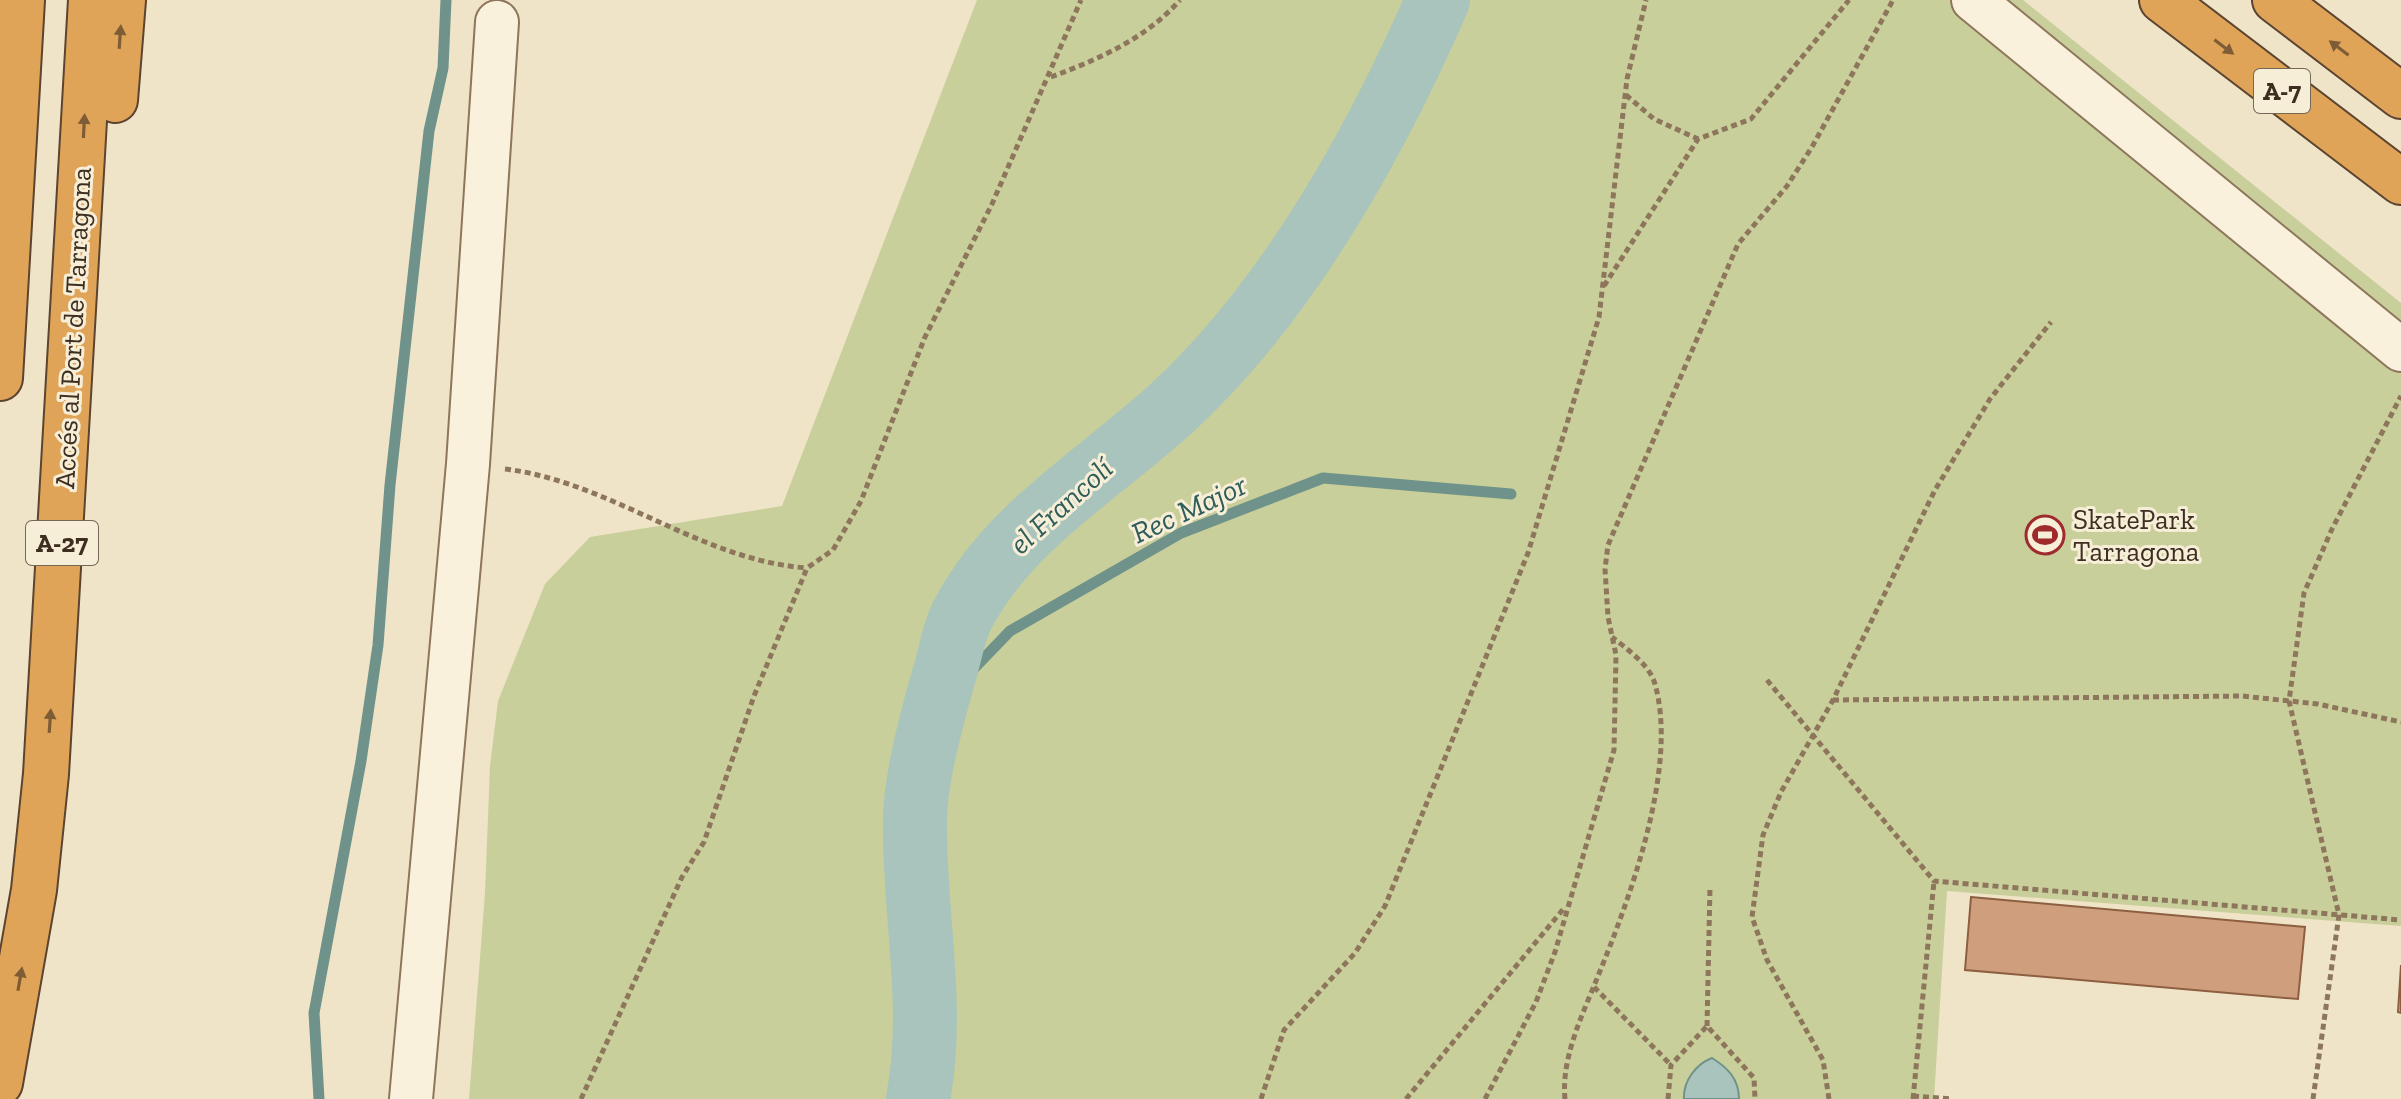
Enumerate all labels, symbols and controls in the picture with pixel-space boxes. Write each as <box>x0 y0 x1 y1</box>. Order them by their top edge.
one-way arrow <box>114 24 127 49</box>
one-way arrow <box>2214 39 2235 55</box>
one-way arrow <box>2329 41 2349 57</box>
road number: A-7 <box>2254 69 2310 113</box>
one-way arrow <box>78 113 91 138</box>
street label: Accés al Port de Tarragona <box>48 166 98 490</box>
water label: el Francolí <box>1002 449 1121 562</box>
water label: Rec Major <box>1126 466 1253 551</box>
place label: SkatePark Tarragona <box>2073 503 2200 568</box>
sports icon: SkatePark Tarragona <box>2024 514 2066 556</box>
road number: A-27 <box>26 521 98 565</box>
one-way arrow <box>44 708 57 733</box>
one-way arrow <box>14 967 27 992</box>

